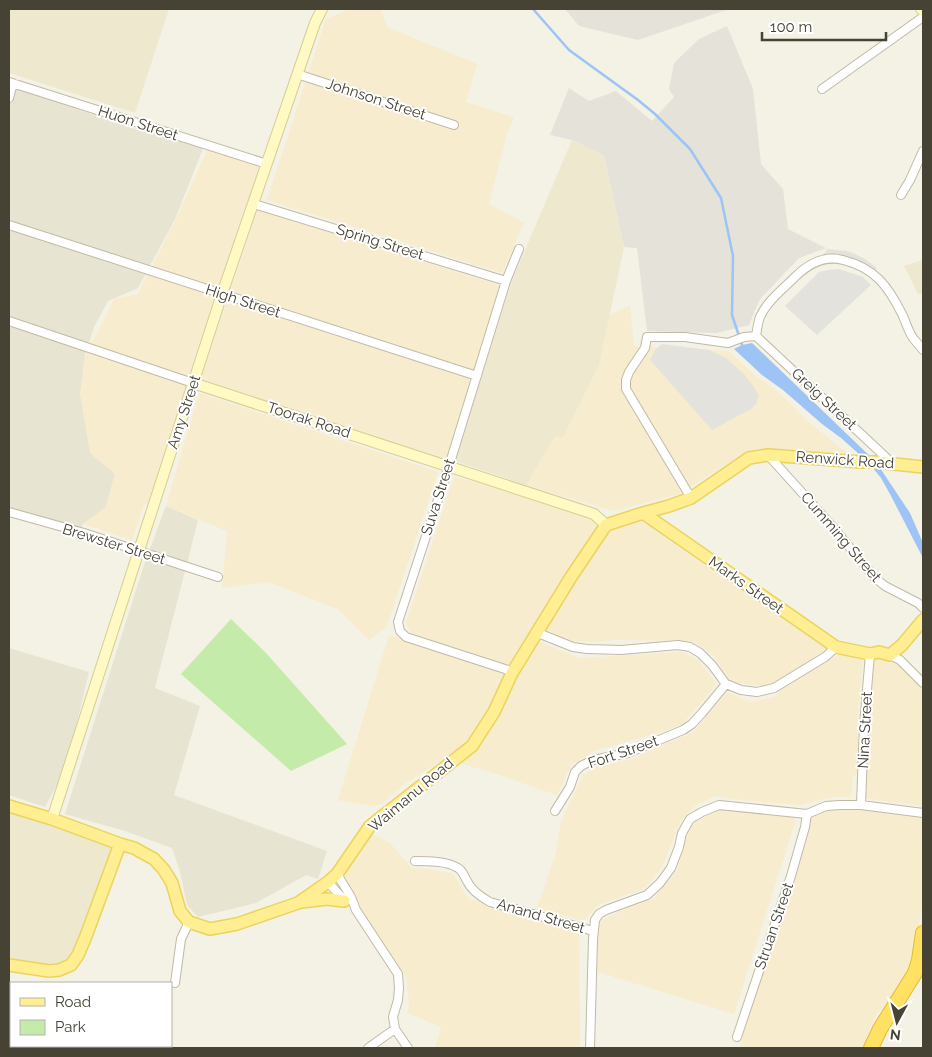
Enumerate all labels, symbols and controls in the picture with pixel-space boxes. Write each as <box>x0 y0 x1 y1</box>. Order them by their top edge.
scale bar <box>762 10 886 42</box>
text: 100 m <box>770 18 812 36</box>
street label: Johnson Street <box>324 74 428 124</box>
street label: Huon Street <box>96 102 180 144</box>
street label: Spring Street <box>334 220 426 264</box>
street label: High Street <box>203 280 283 322</box>
street label: Greig Street <box>788 364 860 434</box>
street label: Amy Street <box>164 373 204 451</box>
street label: Toorak Road <box>265 398 353 442</box>
street label: Renwick Road <box>795 448 895 472</box>
street label: Suva Street <box>417 456 459 538</box>
street label: Cumming Street <box>797 488 885 586</box>
street label: Brewster Street <box>60 520 168 568</box>
street label: Marks Street <box>705 553 787 617</box>
street label: Nina Street <box>854 691 876 769</box>
street label: Fort Street <box>586 732 660 772</box>
street label: Waimanu Road <box>365 754 457 836</box>
street label: Struan Street <box>751 880 797 972</box>
street label: Anand Street <box>495 895 587 937</box>
legend <box>10 982 172 1047</box>
text: Road <box>55 993 91 1011</box>
north arrow <box>872 997 922 1047</box>
text: Park <box>55 1018 86 1036</box>
text: N <box>889 1026 902 1043</box>

